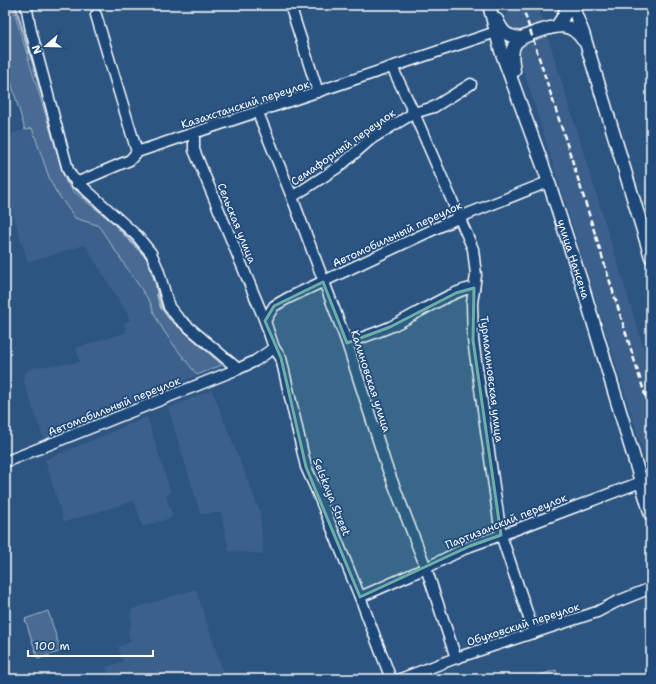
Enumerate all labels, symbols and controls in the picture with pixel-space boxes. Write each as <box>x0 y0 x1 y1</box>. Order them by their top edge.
north arrow <box>26 26 66 66</box>
text: N <box>28 42 46 56</box>
street label: Казахстанский переулок <box>179 77 311 132</box>
street label: Семафорный переулок <box>288 105 399 189</box>
street label: Сельская улица <box>214 181 260 266</box>
street label: Автомобильный переулок <box>330 198 465 271</box>
street label: улица Нансена <box>553 217 593 301</box>
street label: Турмалиновская улица <box>476 315 507 443</box>
street label: Калиновская улица <box>347 328 394 434</box>
street label: Автомобильный переулок <box>46 373 183 440</box>
street label: Selskaya Street <box>309 456 354 538</box>
street label: Партизанский переулок <box>443 490 569 553</box>
street label: Обуховский переулок <box>465 599 582 650</box>
scale bar <box>28 632 153 658</box>
text: 100 m <box>34 638 70 654</box>

